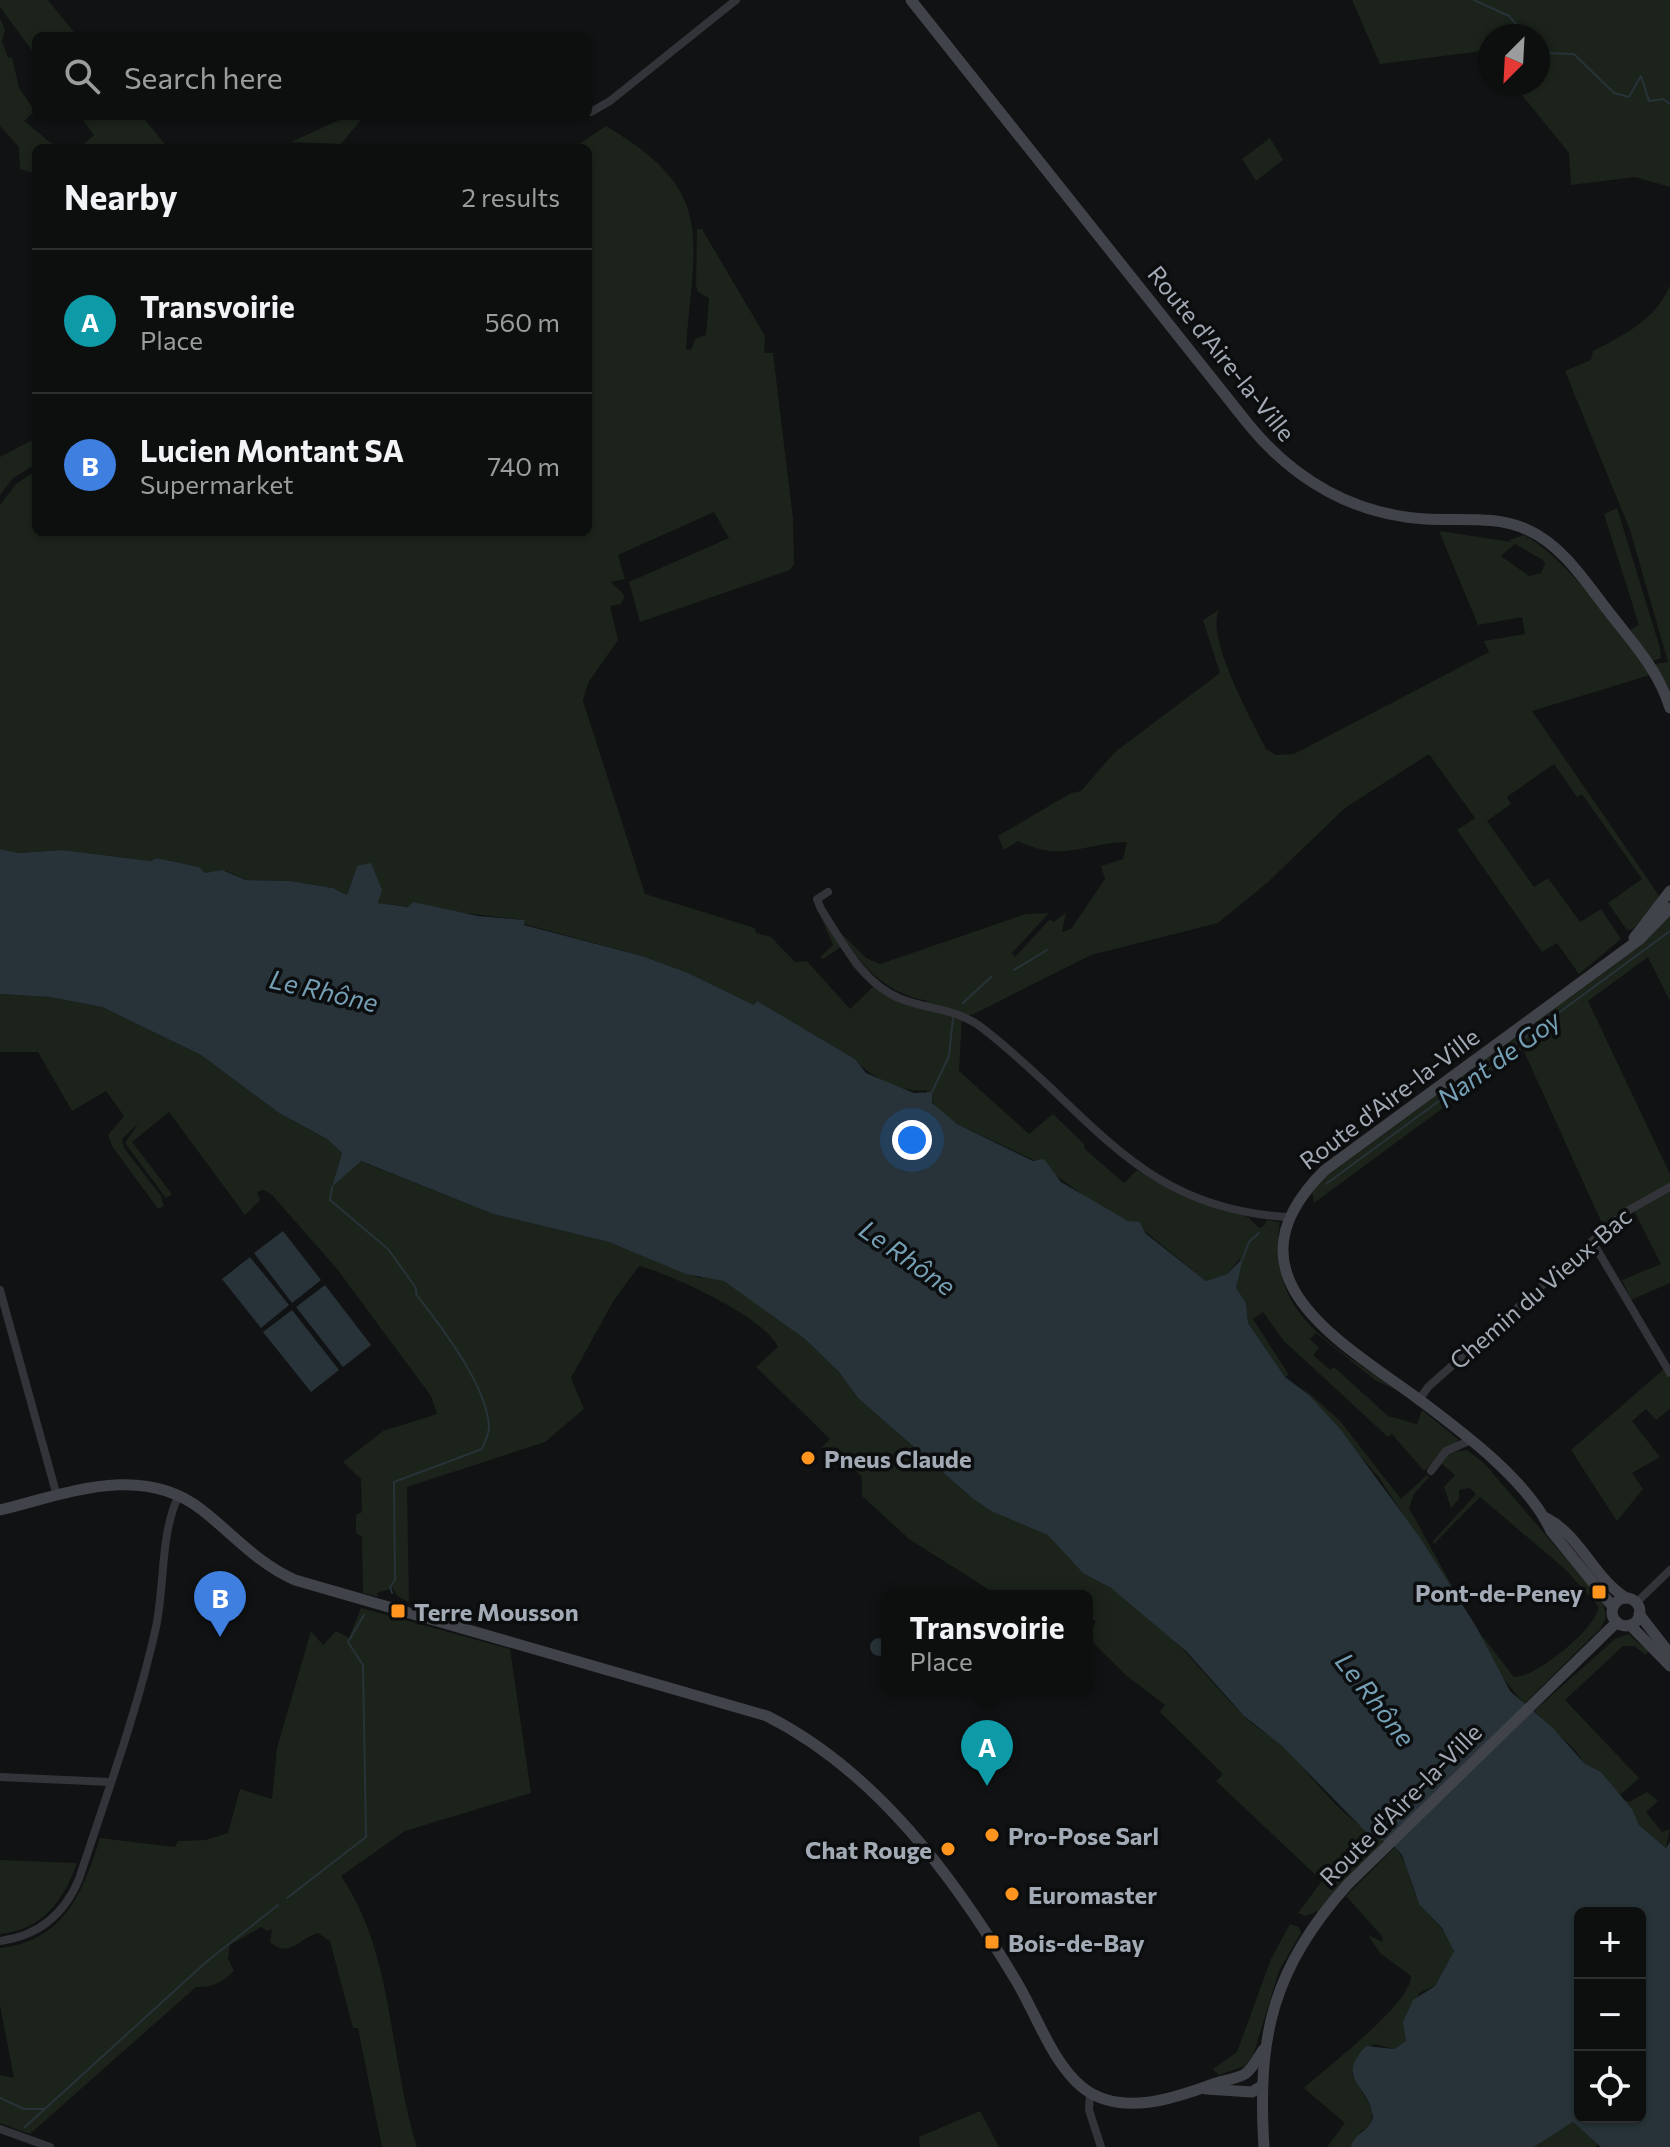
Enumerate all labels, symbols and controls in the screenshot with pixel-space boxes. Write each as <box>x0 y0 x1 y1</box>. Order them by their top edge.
north arrow <box>1478 24 1550 96</box>
search box <box>32 32 592 120</box>
icon: search <box>60 54 104 98</box>
text: Search here <box>124 58 283 95</box>
text: Nearby <box>64 175 178 217</box>
text: 2 results <box>462 181 560 212</box>
street label: Route d'Aire-la-Ville <box>1142 260 1302 446</box>
text: Transvoirie <box>140 287 295 324</box>
text: A <box>81 306 99 337</box>
text: 560 m <box>485 306 560 337</box>
text: Place <box>140 324 203 355</box>
text: Lucien Montant SA <box>140 431 404 468</box>
text: B <box>81 450 99 481</box>
text: 740 m <box>488 450 560 481</box>
text: Supermarket <box>140 468 294 499</box>
water label: Le Rhône <box>267 963 381 1018</box>
water label: Nant de Goy <box>1430 1002 1567 1113</box>
street label: Route d'Aire-la-Ville <box>1294 1021 1484 1175</box>
your location <box>892 1120 932 1160</box>
street label: Chemin du Vieux-Bac <box>1443 1201 1637 1375</box>
water label: Le Rhône <box>854 1213 962 1301</box>
place label: Pneus Claude <box>824 1444 972 1473</box>
marker: Pneus Claude <box>799 1449 817 1467</box>
pin: B <box>194 1571 246 1637</box>
place label: Pont-de-Peney <box>1415 1578 1583 1607</box>
marker: Pont-de-Peney <box>1590 1583 1608 1601</box>
popup <box>881 1590 1093 1694</box>
place label: Terre Mousson <box>414 1597 579 1626</box>
marker: Terre Mousson <box>389 1602 407 1620</box>
text: Transvoirie <box>910 1608 1064 1645</box>
text: Place <box>910 1645 973 1676</box>
water label: Le Rhône <box>1330 1646 1422 1752</box>
street label: Route d'Aire-la-Ville <box>1313 1717 1487 1891</box>
pin: A <box>961 1720 1013 1786</box>
place label: Pro-Pose Sarl <box>1008 1821 1159 1850</box>
marker: Pro-Pose Sarl <box>983 1826 1001 1844</box>
place label: Chat Rouge <box>805 1835 932 1864</box>
marker: Chat Rouge <box>939 1840 957 1858</box>
place label: Euromaster <box>1028 1880 1157 1909</box>
marker: Euromaster <box>1003 1885 1021 1903</box>
map controls <box>1574 1907 1646 2123</box>
button: + <box>1574 1907 1646 1979</box>
place label: Bois-de-Bay <box>1008 1928 1145 1957</box>
marker: Bois-de-Bay <box>983 1933 1001 1951</box>
button: − <box>1574 1979 1646 2051</box>
button: locate <box>1574 2051 1646 2123</box>

